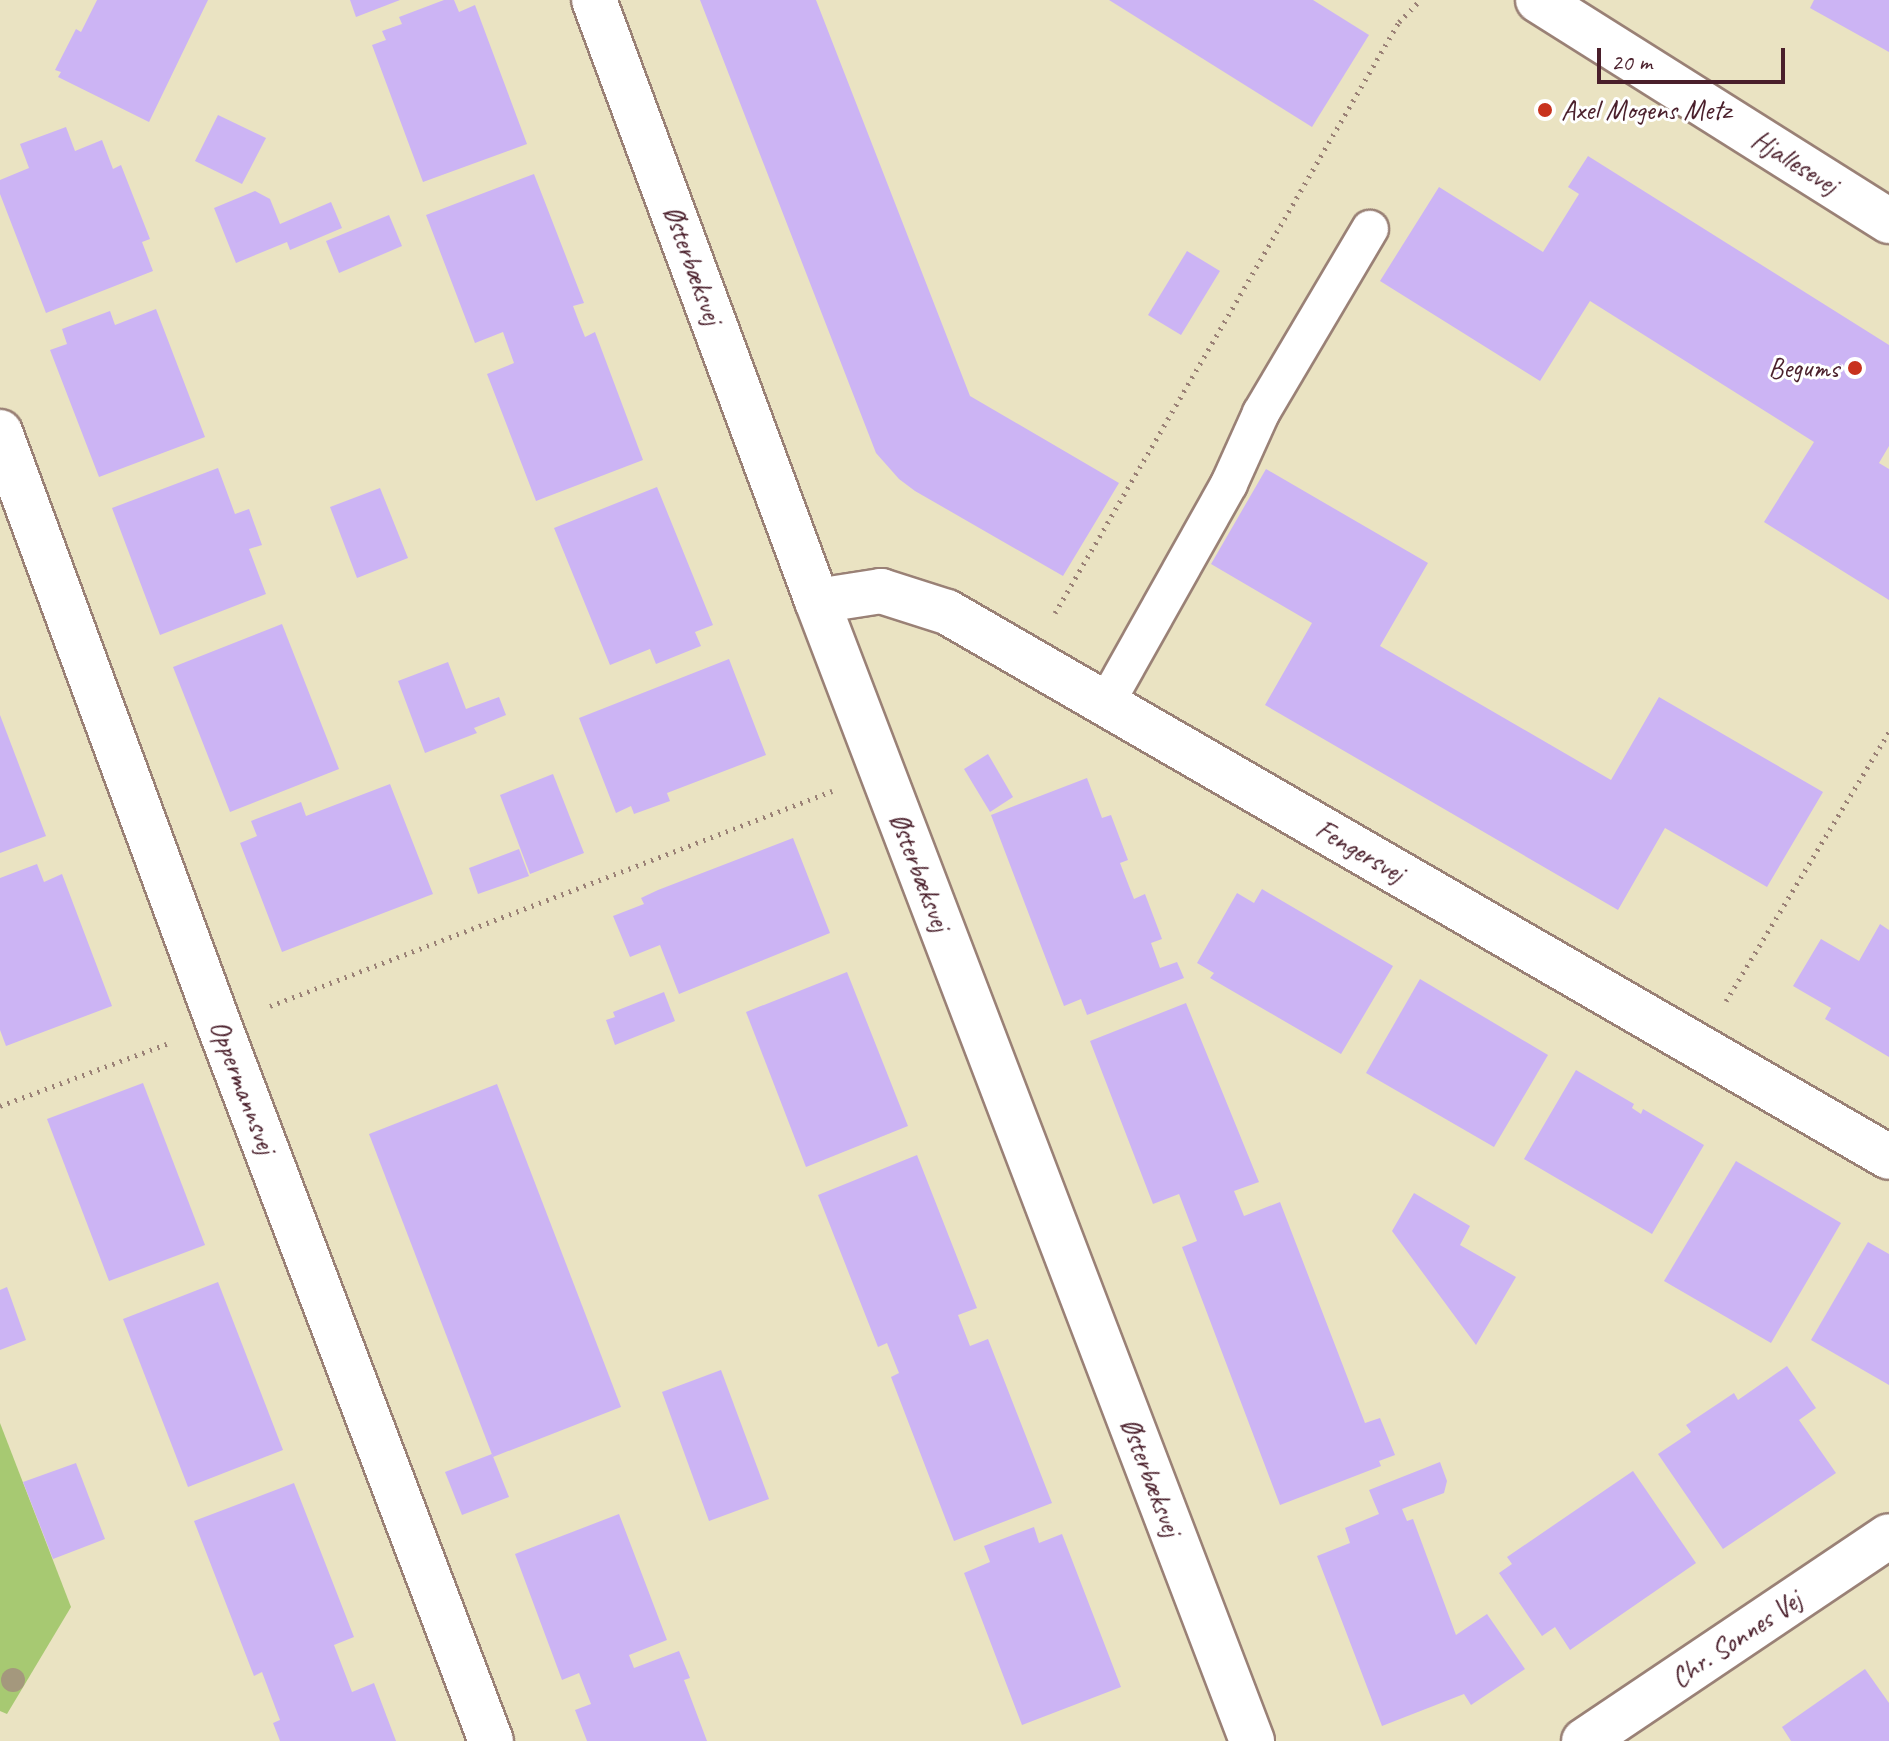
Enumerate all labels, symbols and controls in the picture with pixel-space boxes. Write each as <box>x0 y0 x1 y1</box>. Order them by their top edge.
scale bar <box>1601 32 1789 82</box>
text: 20 m <box>1611 47 1652 77</box>
place label: Axel Mogens Metz <box>1561 93 1731 127</box>
marker: Axel Mogens Metz <box>1536 101 1554 119</box>
street label: Hjallesevej <box>1746 122 1844 202</box>
street label: Østerbæksvej <box>656 201 730 329</box>
place label: Begums <box>1768 351 1839 385</box>
marker: Begums <box>1846 359 1864 377</box>
street label: Østerbæksvej <box>882 808 958 936</box>
street label: Fengersvej <box>1310 812 1410 890</box>
street label: Oppermannsvej <box>202 1016 284 1158</box>
street label: Østerbæksvej <box>1113 1413 1189 1541</box>
street label: Chr. Sonnes Vej <box>1664 1583 1808 1695</box>

